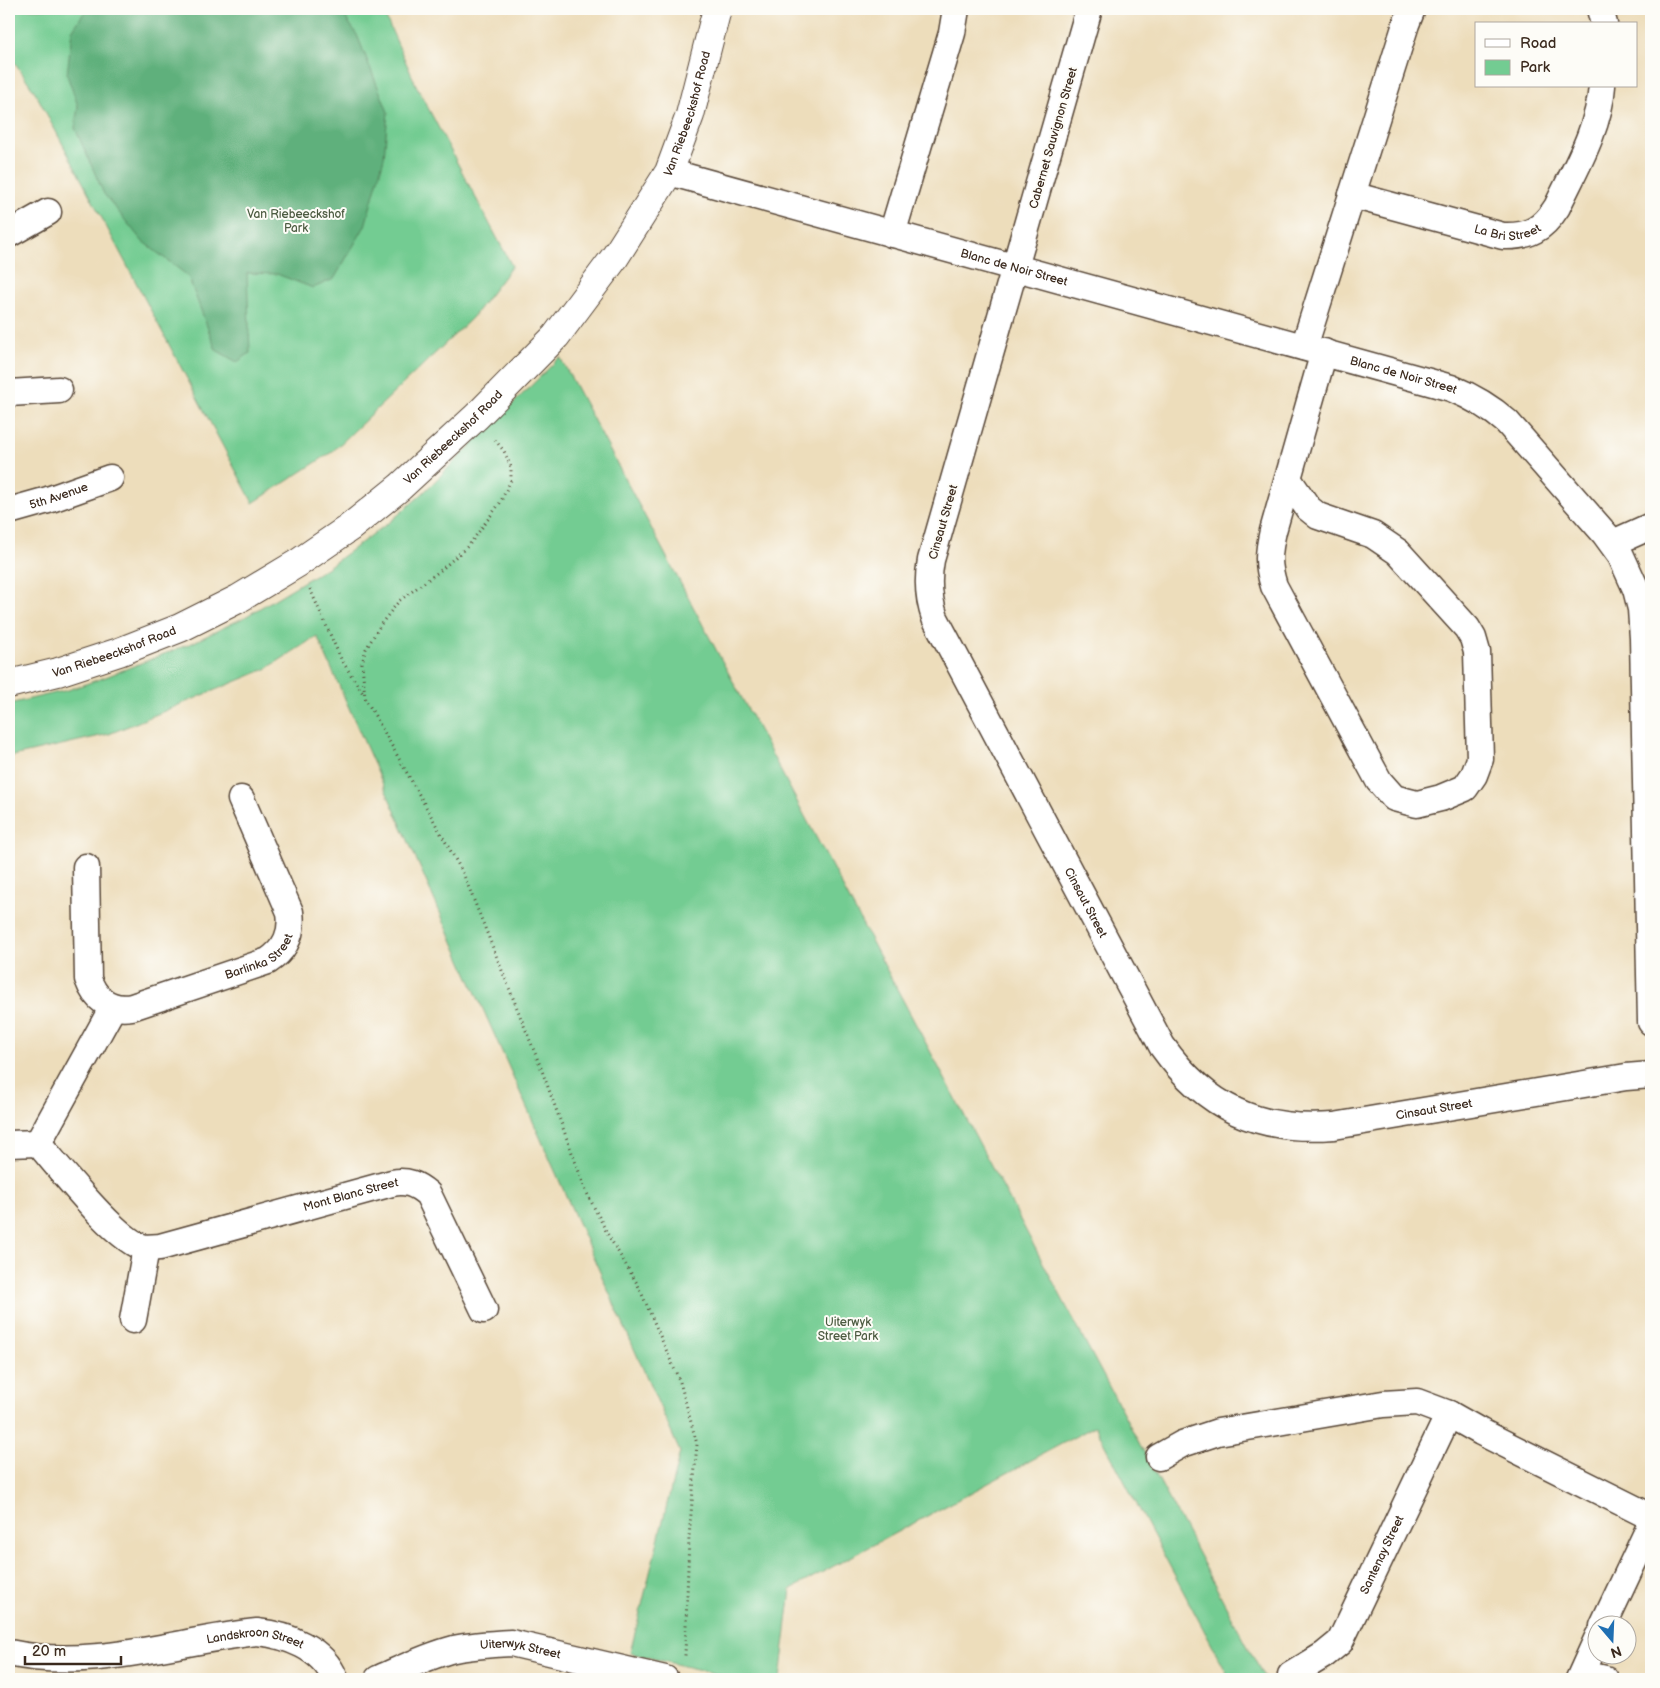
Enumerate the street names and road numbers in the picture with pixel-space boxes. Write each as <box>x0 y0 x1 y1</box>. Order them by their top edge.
street label: Van Riebeeckshof Road <box>661 49 714 180</box>
street label: Cabernet Sauvignon Street <box>1026 65 1081 211</box>
street label: La Bri Street <box>1472 221 1544 244</box>
street label: Blanc de Noir Street <box>959 246 1069 290</box>
street label: Blanc de Noir Street <box>1348 353 1460 398</box>
street label: Van Riebeeckshof Road <box>401 387 506 488</box>
street label: 5th Avenue <box>28 479 90 513</box>
street label: Cinsaut Street <box>926 483 961 561</box>
street label: Van Riebeeckshof Road <box>51 623 178 681</box>
street label: Cinsaut Street <box>1061 865 1110 941</box>
street label: Barlinka Street <box>223 931 297 983</box>
street label: Cinsaut Street <box>1395 1096 1474 1124</box>
street label: Mont Blanc Street <box>302 1175 399 1215</box>
street label: Santenay Street <box>1357 1513 1408 1597</box>
street label: Landskroon Street <box>205 1625 307 1652</box>
street label: Uiterwyk Street <box>479 1636 562 1662</box>

